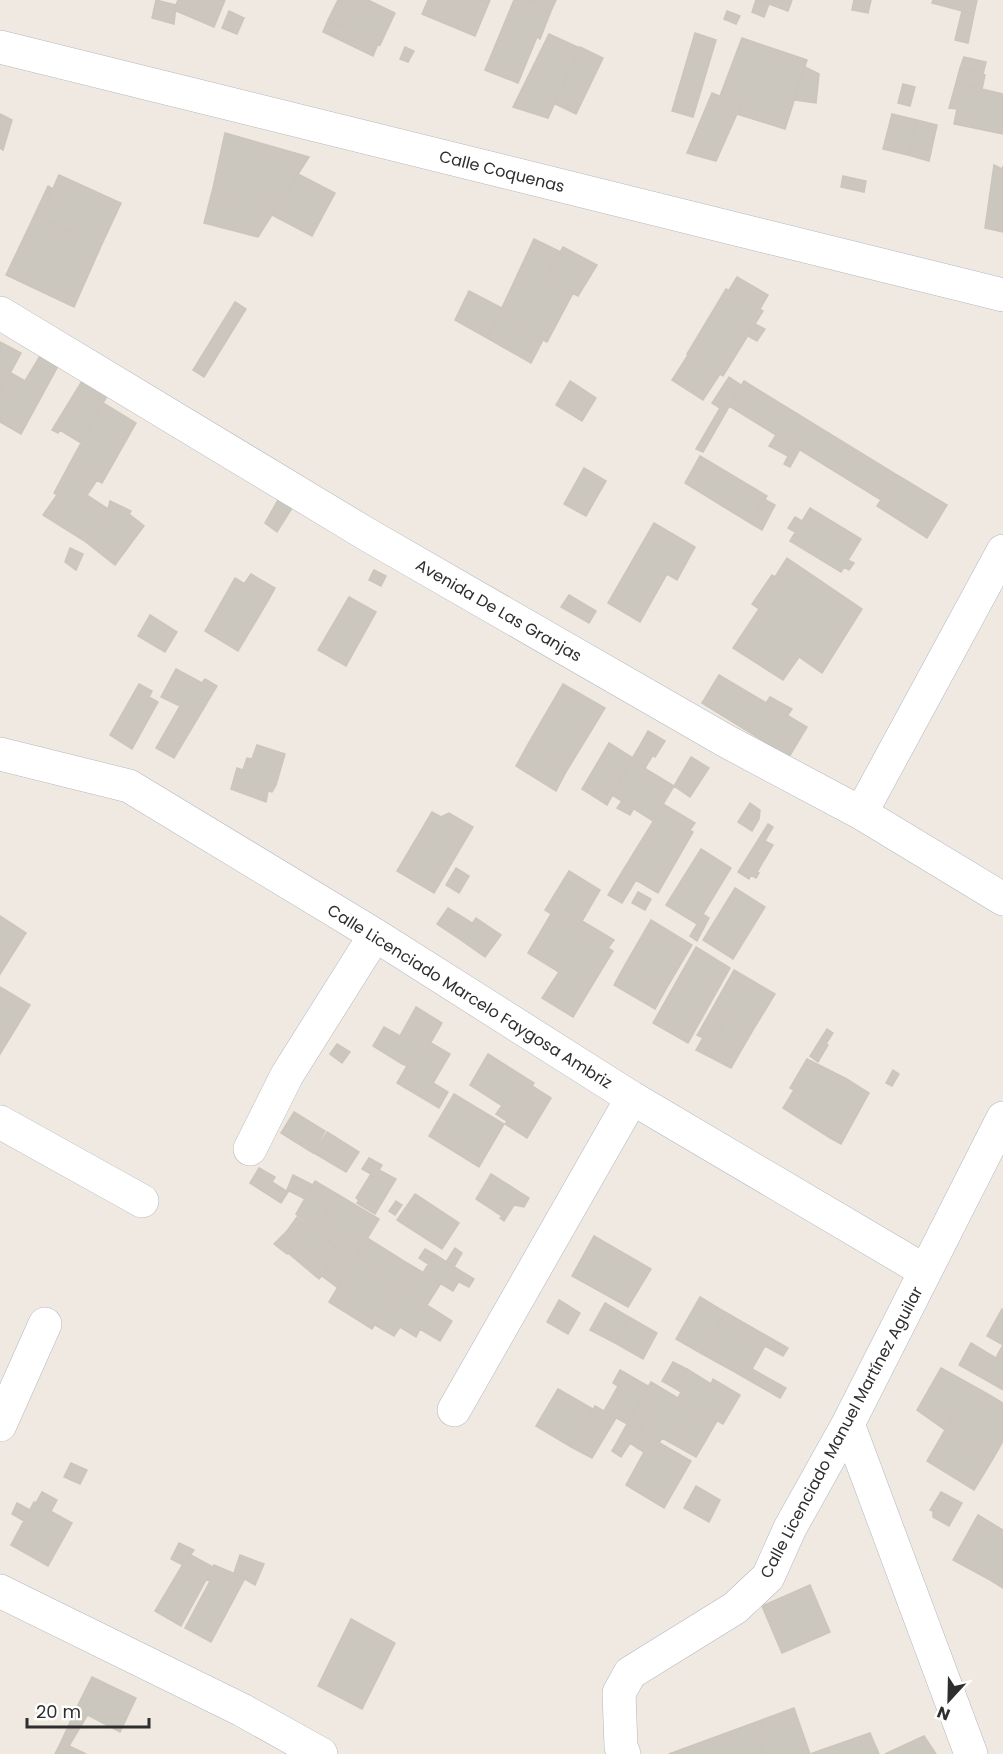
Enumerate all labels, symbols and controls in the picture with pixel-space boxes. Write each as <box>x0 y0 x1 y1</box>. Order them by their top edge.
street label: Calle Coquenas <box>437 145 567 198</box>
street label: Avenida De Las Granjas <box>411 553 586 667</box>
street label: Calle Licenciado Marcelo Faygosa Ambriz <box>323 899 617 1094</box>
street label: Calle Licenciado Manuel Martínez Aguilar <box>754 1282 928 1582</box>
north arrow <box>919 1670 979 1730</box>
scale bar <box>27 1691 148 1729</box>
text: 20 m <box>36 1699 81 1724</box>
text: N <box>934 1701 953 1726</box>

